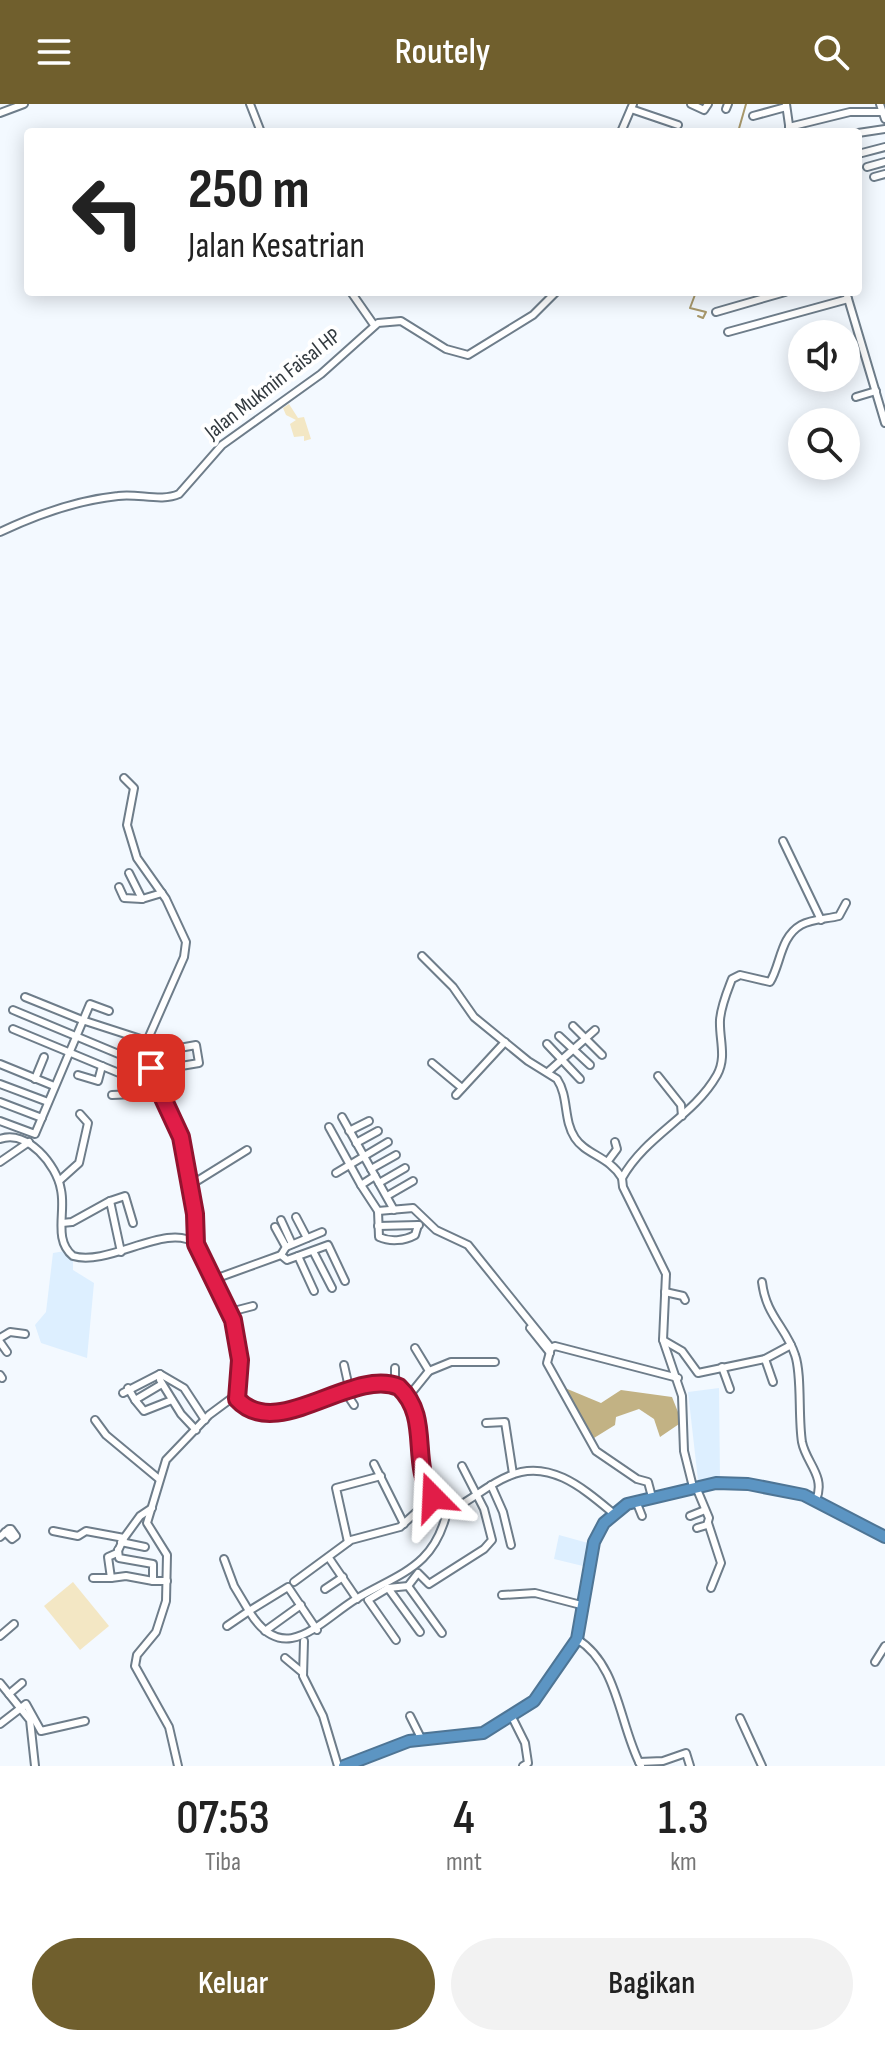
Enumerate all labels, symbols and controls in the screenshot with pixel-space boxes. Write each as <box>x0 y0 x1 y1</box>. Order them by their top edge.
icon: menu <box>32 30 76 74</box>
icon: search <box>809 30 853 74</box>
text: Routely <box>395 31 490 74</box>
text: 250 m <box>188 157 310 224</box>
icon: left <box>56 160 160 264</box>
text: Jalan Kesatrian <box>188 225 365 268</box>
map controls <box>788 320 860 480</box>
button: sound <box>788 320 860 392</box>
street label: Jalan Mukmin Faisal HP <box>199 323 346 446</box>
button: search <box>788 408 860 480</box>
pin <box>117 1034 185 1102</box>
icon: arrive <box>129 1046 173 1090</box>
position arrow <box>391 1455 475 1539</box>
text: 07:53 <box>176 1790 270 1847</box>
text: 4 <box>453 1790 475 1847</box>
text: 1.3 <box>658 1790 709 1847</box>
text: Tiba <box>205 1847 241 1878</box>
text: mnt <box>446 1847 482 1878</box>
text: km <box>670 1847 697 1878</box>
button: Keluar <box>32 1938 435 2030</box>
button: Bagikan <box>451 1938 853 2030</box>

